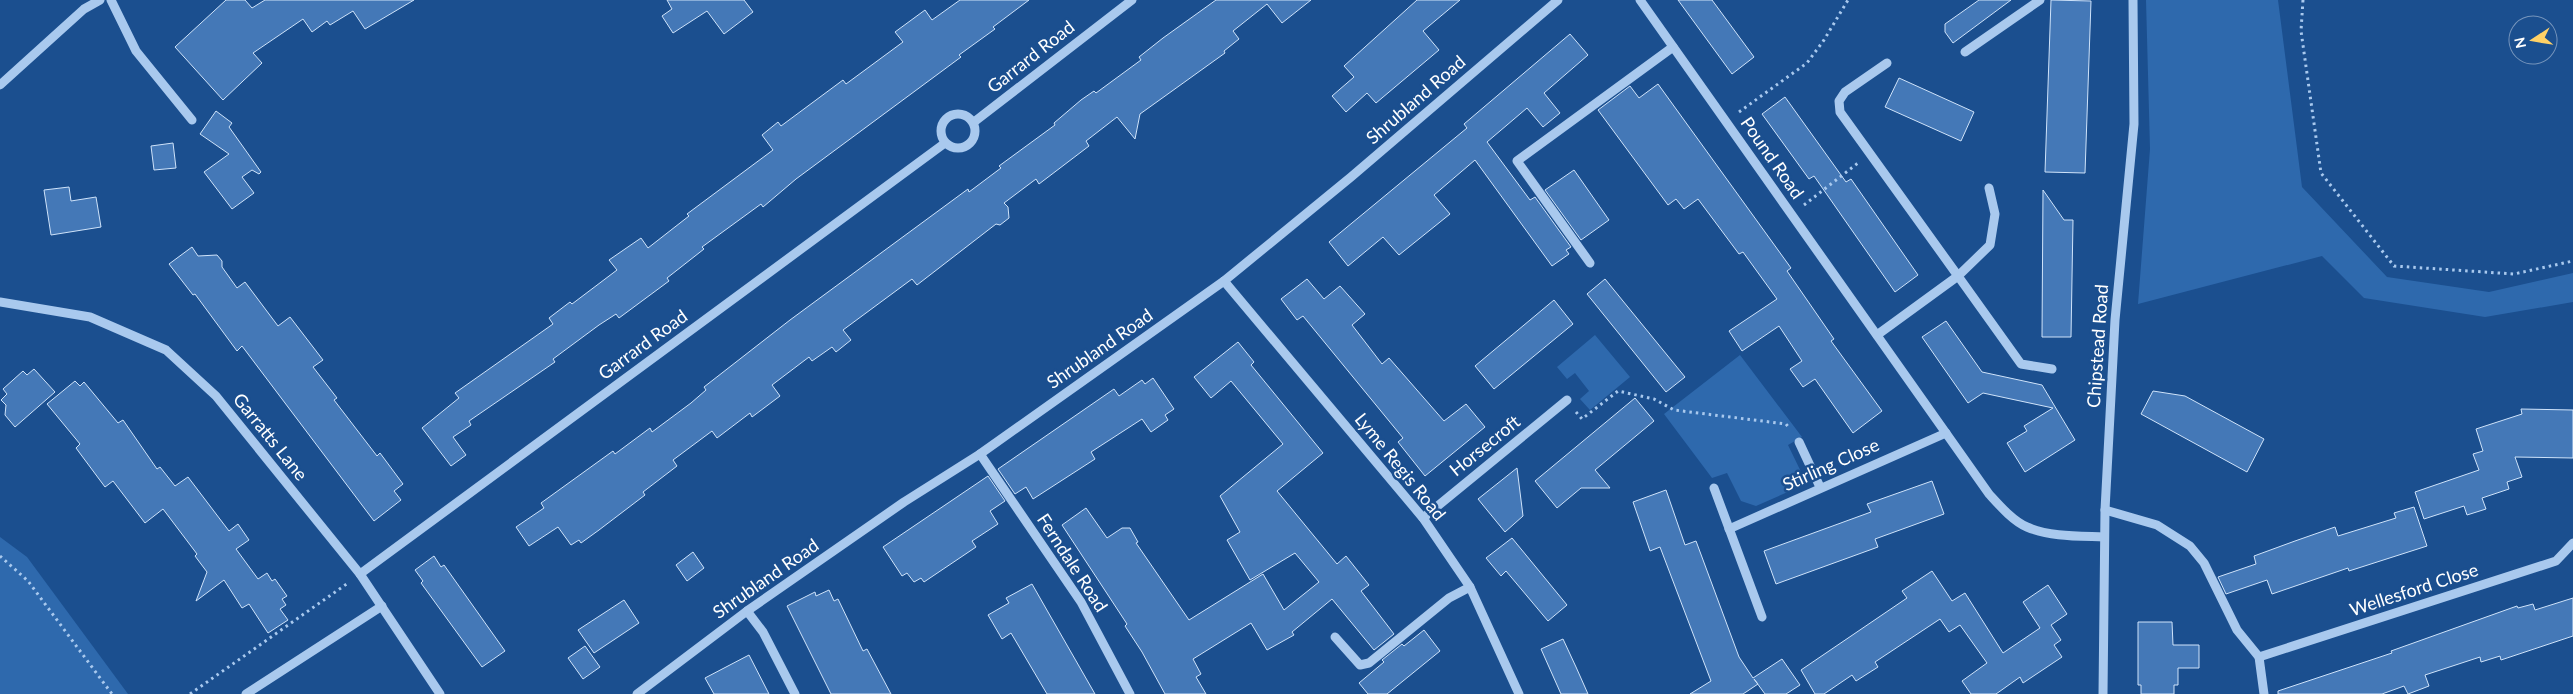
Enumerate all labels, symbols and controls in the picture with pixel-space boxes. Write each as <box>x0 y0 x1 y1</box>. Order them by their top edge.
street label: Garrard Road <box>982 15 1078 97</box>
north arrow <box>2508 15 2558 65</box>
text: N <box>2510 36 2529 50</box>
street label: Shrubland Road <box>1361 50 1469 148</box>
street label: Pound Road <box>1736 112 1809 203</box>
street label: Chipstead Road <box>2082 283 2112 408</box>
street label: Shrubland Road <box>1042 304 1157 393</box>
street label: Garrard Road <box>594 305 691 384</box>
street label: Garratts Lane <box>229 388 313 485</box>
street label: Lyme Regis Road <box>1351 408 1451 525</box>
street label: Horsecroft <box>1445 410 1525 480</box>
street label: Stirling Close <box>1779 433 1882 495</box>
street label: Ferndale Road <box>1033 509 1113 616</box>
street label: Shrubland Road <box>708 534 823 623</box>
street label: Wellesford Close <box>2347 558 2481 620</box>

